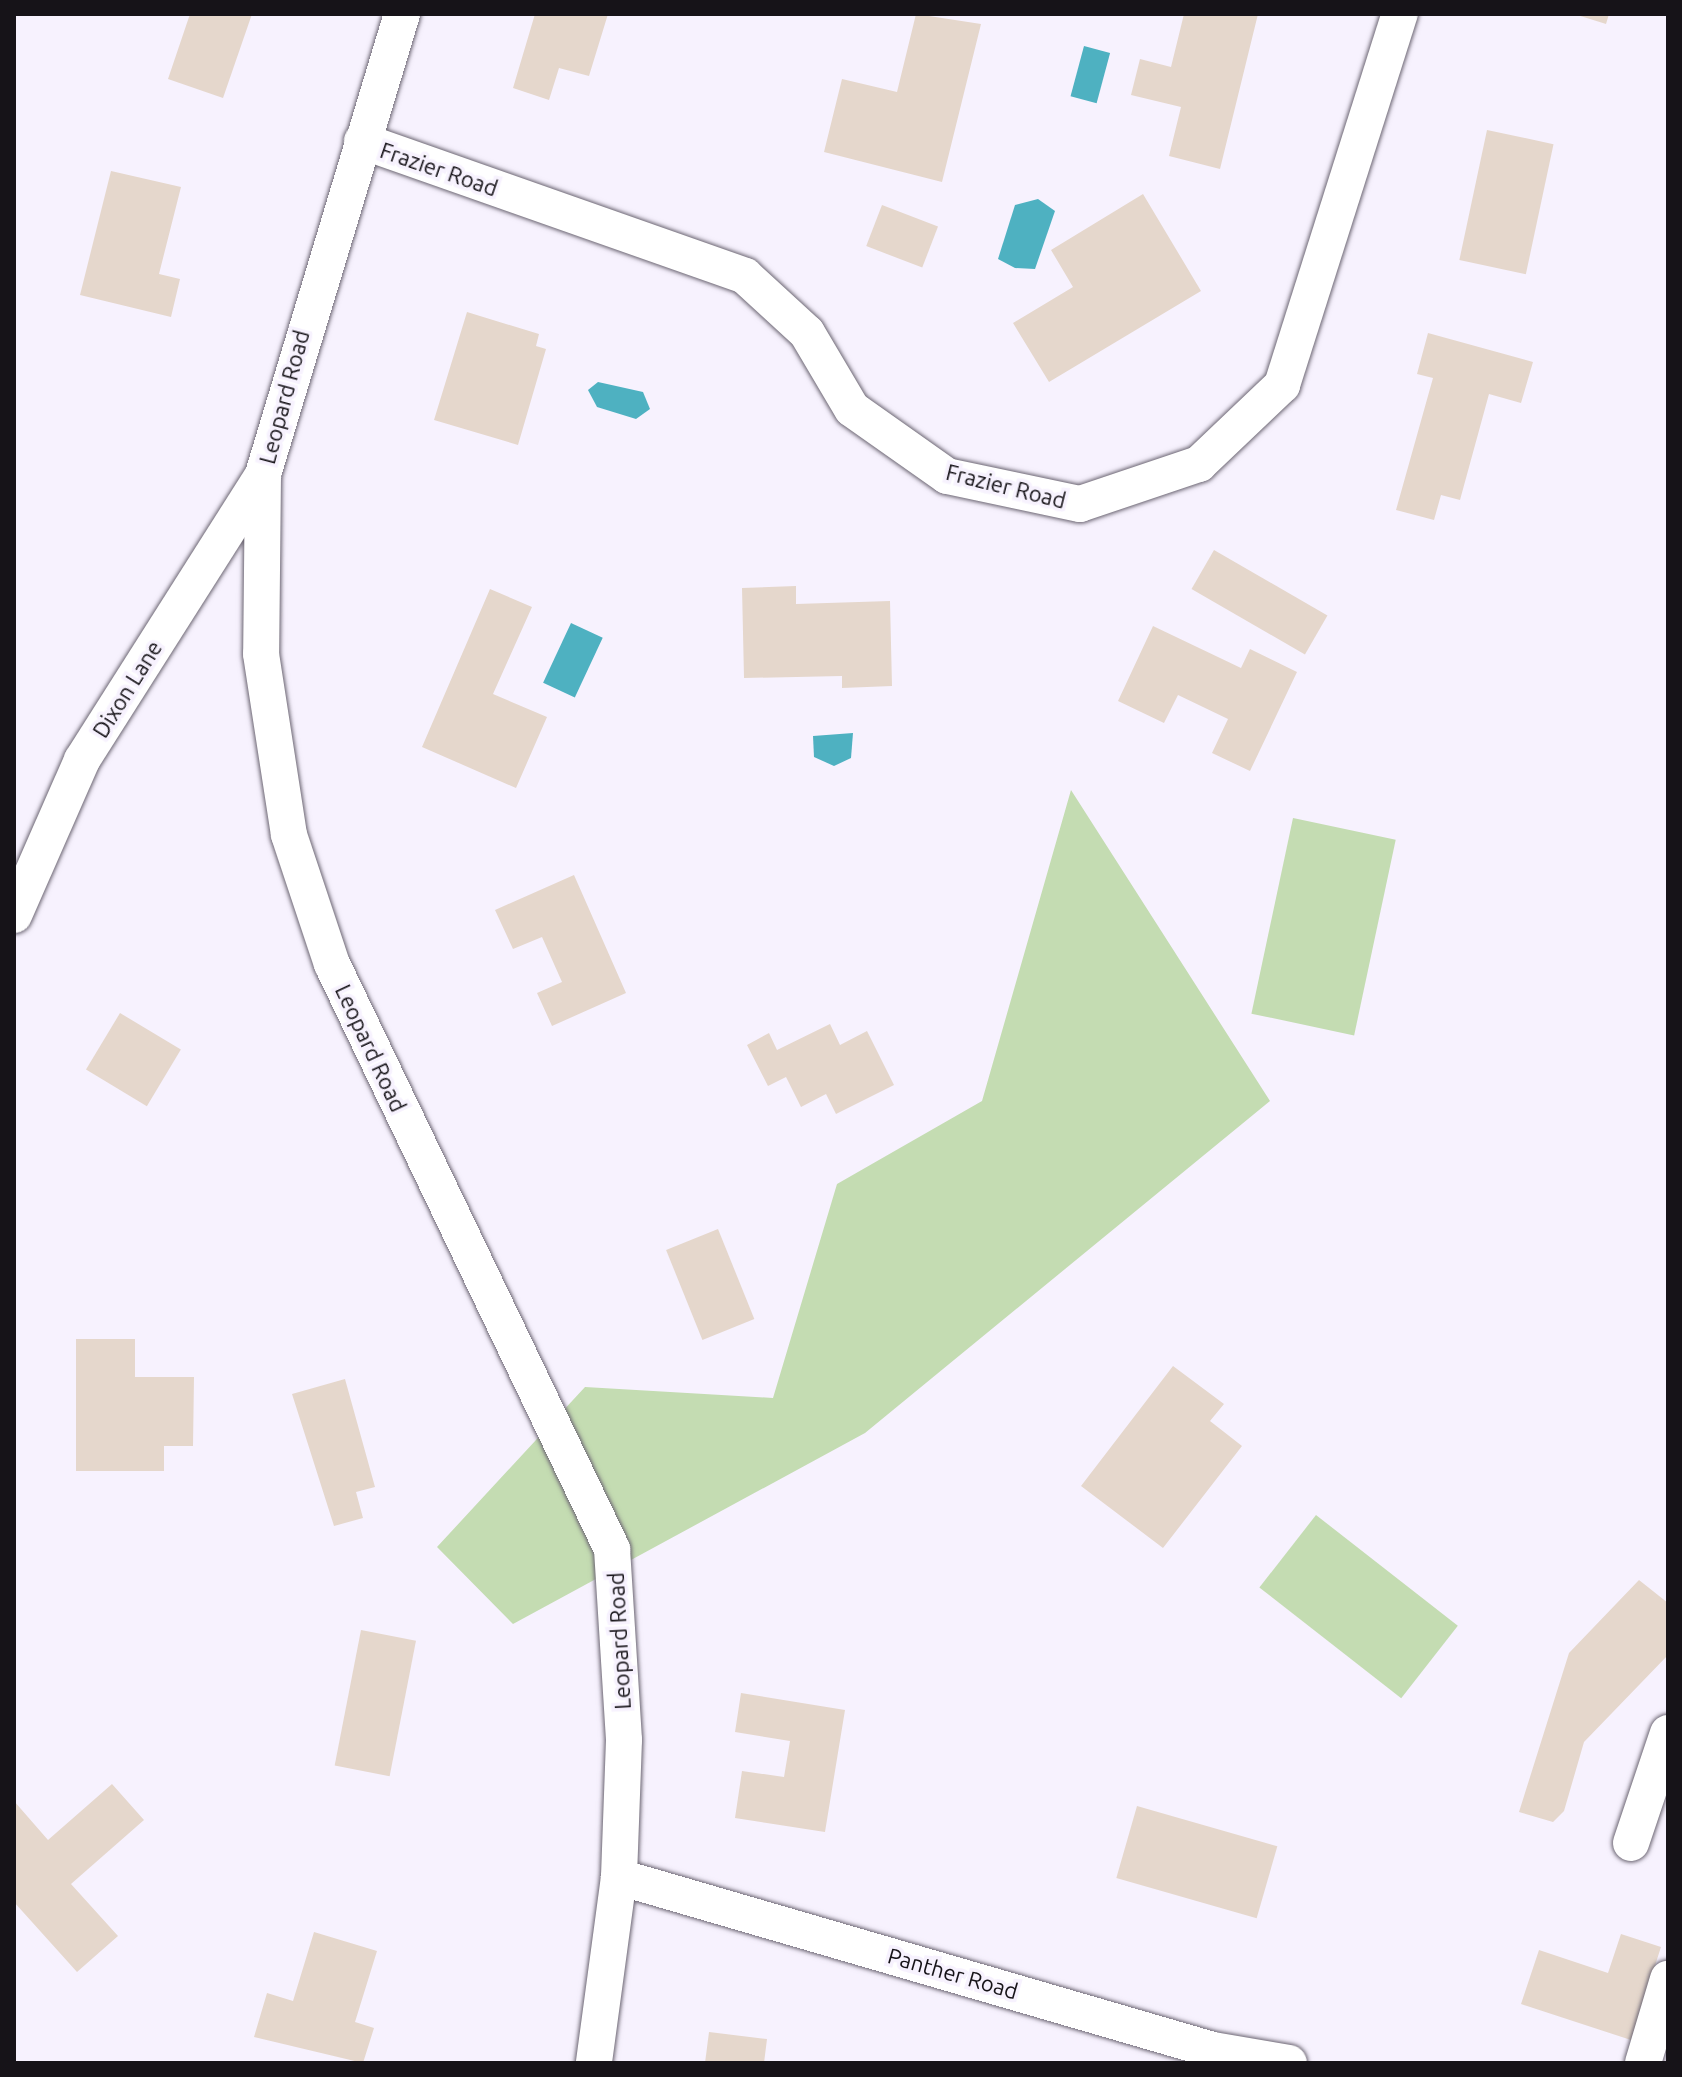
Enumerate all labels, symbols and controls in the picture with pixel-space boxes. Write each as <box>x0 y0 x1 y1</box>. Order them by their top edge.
street label: Frazier Road <box>377 137 501 201</box>
street label: Leopard Road <box>253 327 315 467</box>
street label: Frazier Road <box>943 458 1069 514</box>
street label: Dixon Lane <box>87 636 167 742</box>
street label: Leopard Road <box>330 980 412 1116</box>
street label: Leopard Road <box>602 1572 636 1710</box>
street label: Panther Road <box>885 1942 1021 2004</box>

